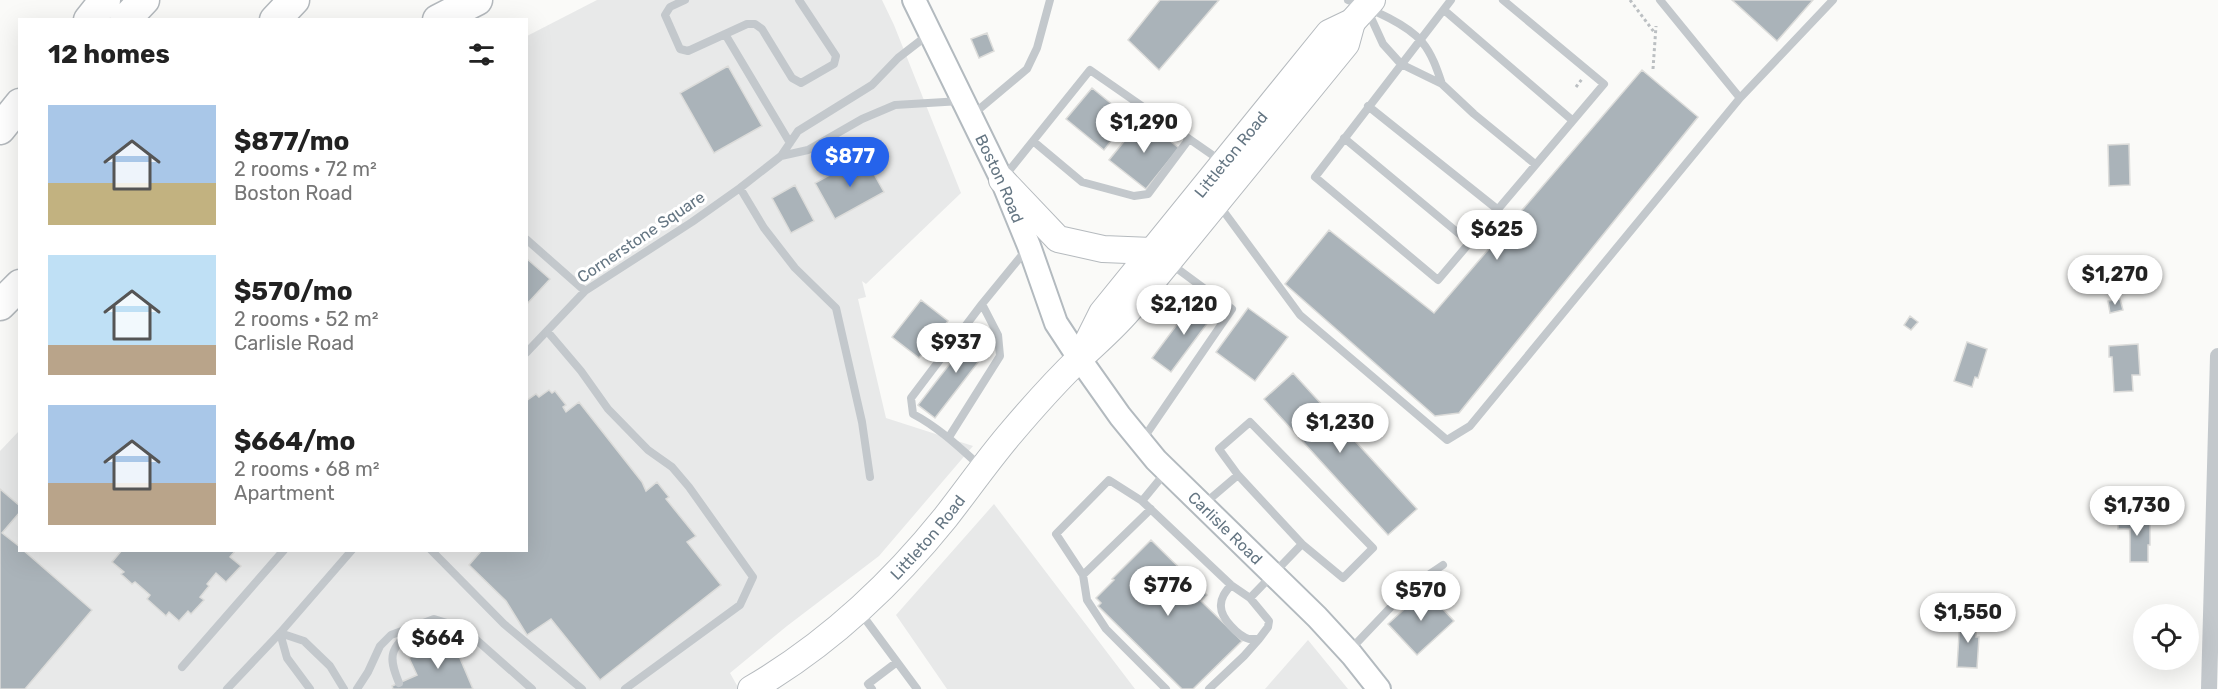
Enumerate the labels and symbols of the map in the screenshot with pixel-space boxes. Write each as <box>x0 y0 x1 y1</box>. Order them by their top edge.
pin: $1,290 <box>1095 103 1193 154</box>
street label: Littleton Road <box>1190 107 1271 201</box>
street label: Boston Road <box>972 131 1028 225</box>
pin: $877 <box>814 137 886 188</box>
street label: Cornerstone Square <box>574 187 708 287</box>
pin: $625 <box>1461 210 1533 261</box>
pin: $1,270 <box>2066 255 2164 306</box>
pin: $2,120 <box>1135 285 1233 336</box>
pin: $937 <box>920 323 992 374</box>
pin: $1,230 <box>1291 403 1389 454</box>
pin: $1,730 <box>2088 486 2186 537</box>
street label: Carlisle Road <box>1184 487 1267 568</box>
street label: Littleton Road <box>886 491 969 583</box>
pin: $776 <box>1132 566 1204 617</box>
pin: $570 <box>1385 571 1457 622</box>
pin: $1,550 <box>1919 593 2017 644</box>
pin: $664 <box>402 619 474 670</box>

